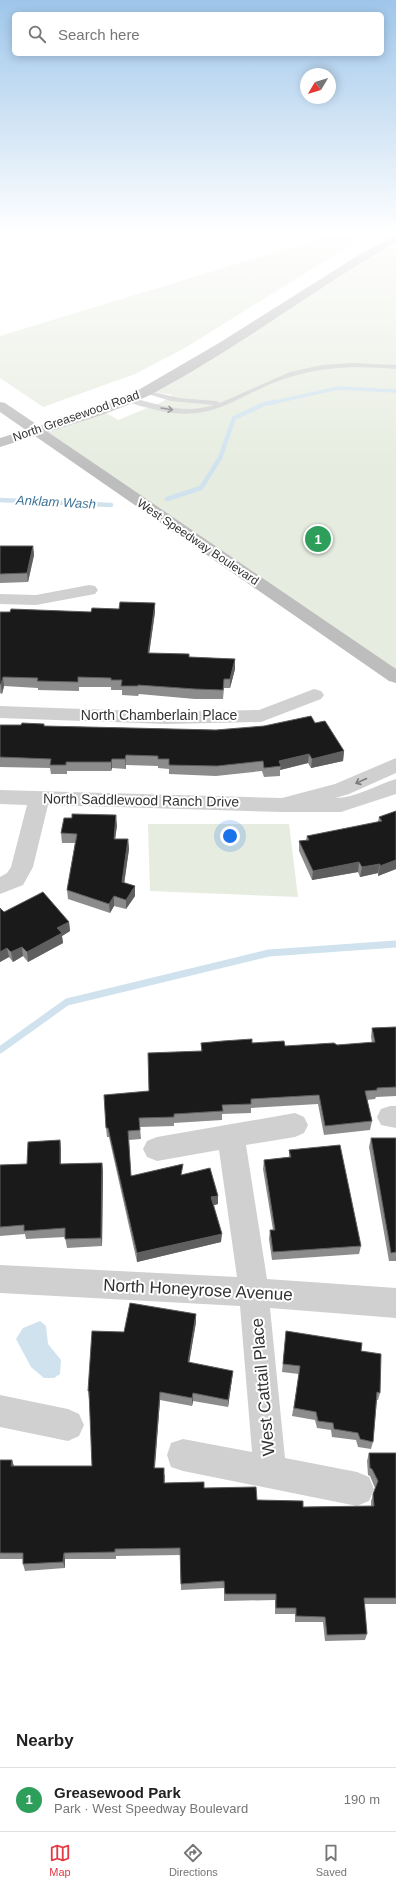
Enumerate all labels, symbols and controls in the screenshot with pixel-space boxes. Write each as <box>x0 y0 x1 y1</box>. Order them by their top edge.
search box <box>12 12 384 56</box>
icon: search <box>26 23 48 45</box>
text: Search here <box>58 26 140 43</box>
north arrow <box>300 68 336 104</box>
street label: North Greasewood Road <box>11 388 141 444</box>
one-way arrow <box>160 405 173 413</box>
water label: Anklam Wash <box>15 492 96 512</box>
street label: West Speedway Boulevard <box>134 496 262 588</box>
pin: 1 <box>305 524 331 554</box>
street label: North Chamberlain Place <box>81 707 237 723</box>
one-way arrow <box>355 778 367 785</box>
street label: North Saddlewood Ranch Drive <box>43 790 239 810</box>
your location <box>220 826 240 846</box>
street label: North Honeyrose Avenue <box>103 1276 293 1304</box>
street label: West Cattail Place <box>247 1317 279 1457</box>
text: Nearby <box>16 1731 74 1750</box>
text: Greasewood Park <box>54 1784 181 1801</box>
text: 1 <box>25 1792 33 1807</box>
text: 190 m <box>344 1792 380 1807</box>
text: Park · West Speedway Boulevard <box>54 1801 248 1816</box>
tab: Map <box>49 1842 71 1878</box>
tab: Directions <box>169 1842 218 1878</box>
tab: Saved <box>316 1842 347 1878</box>

